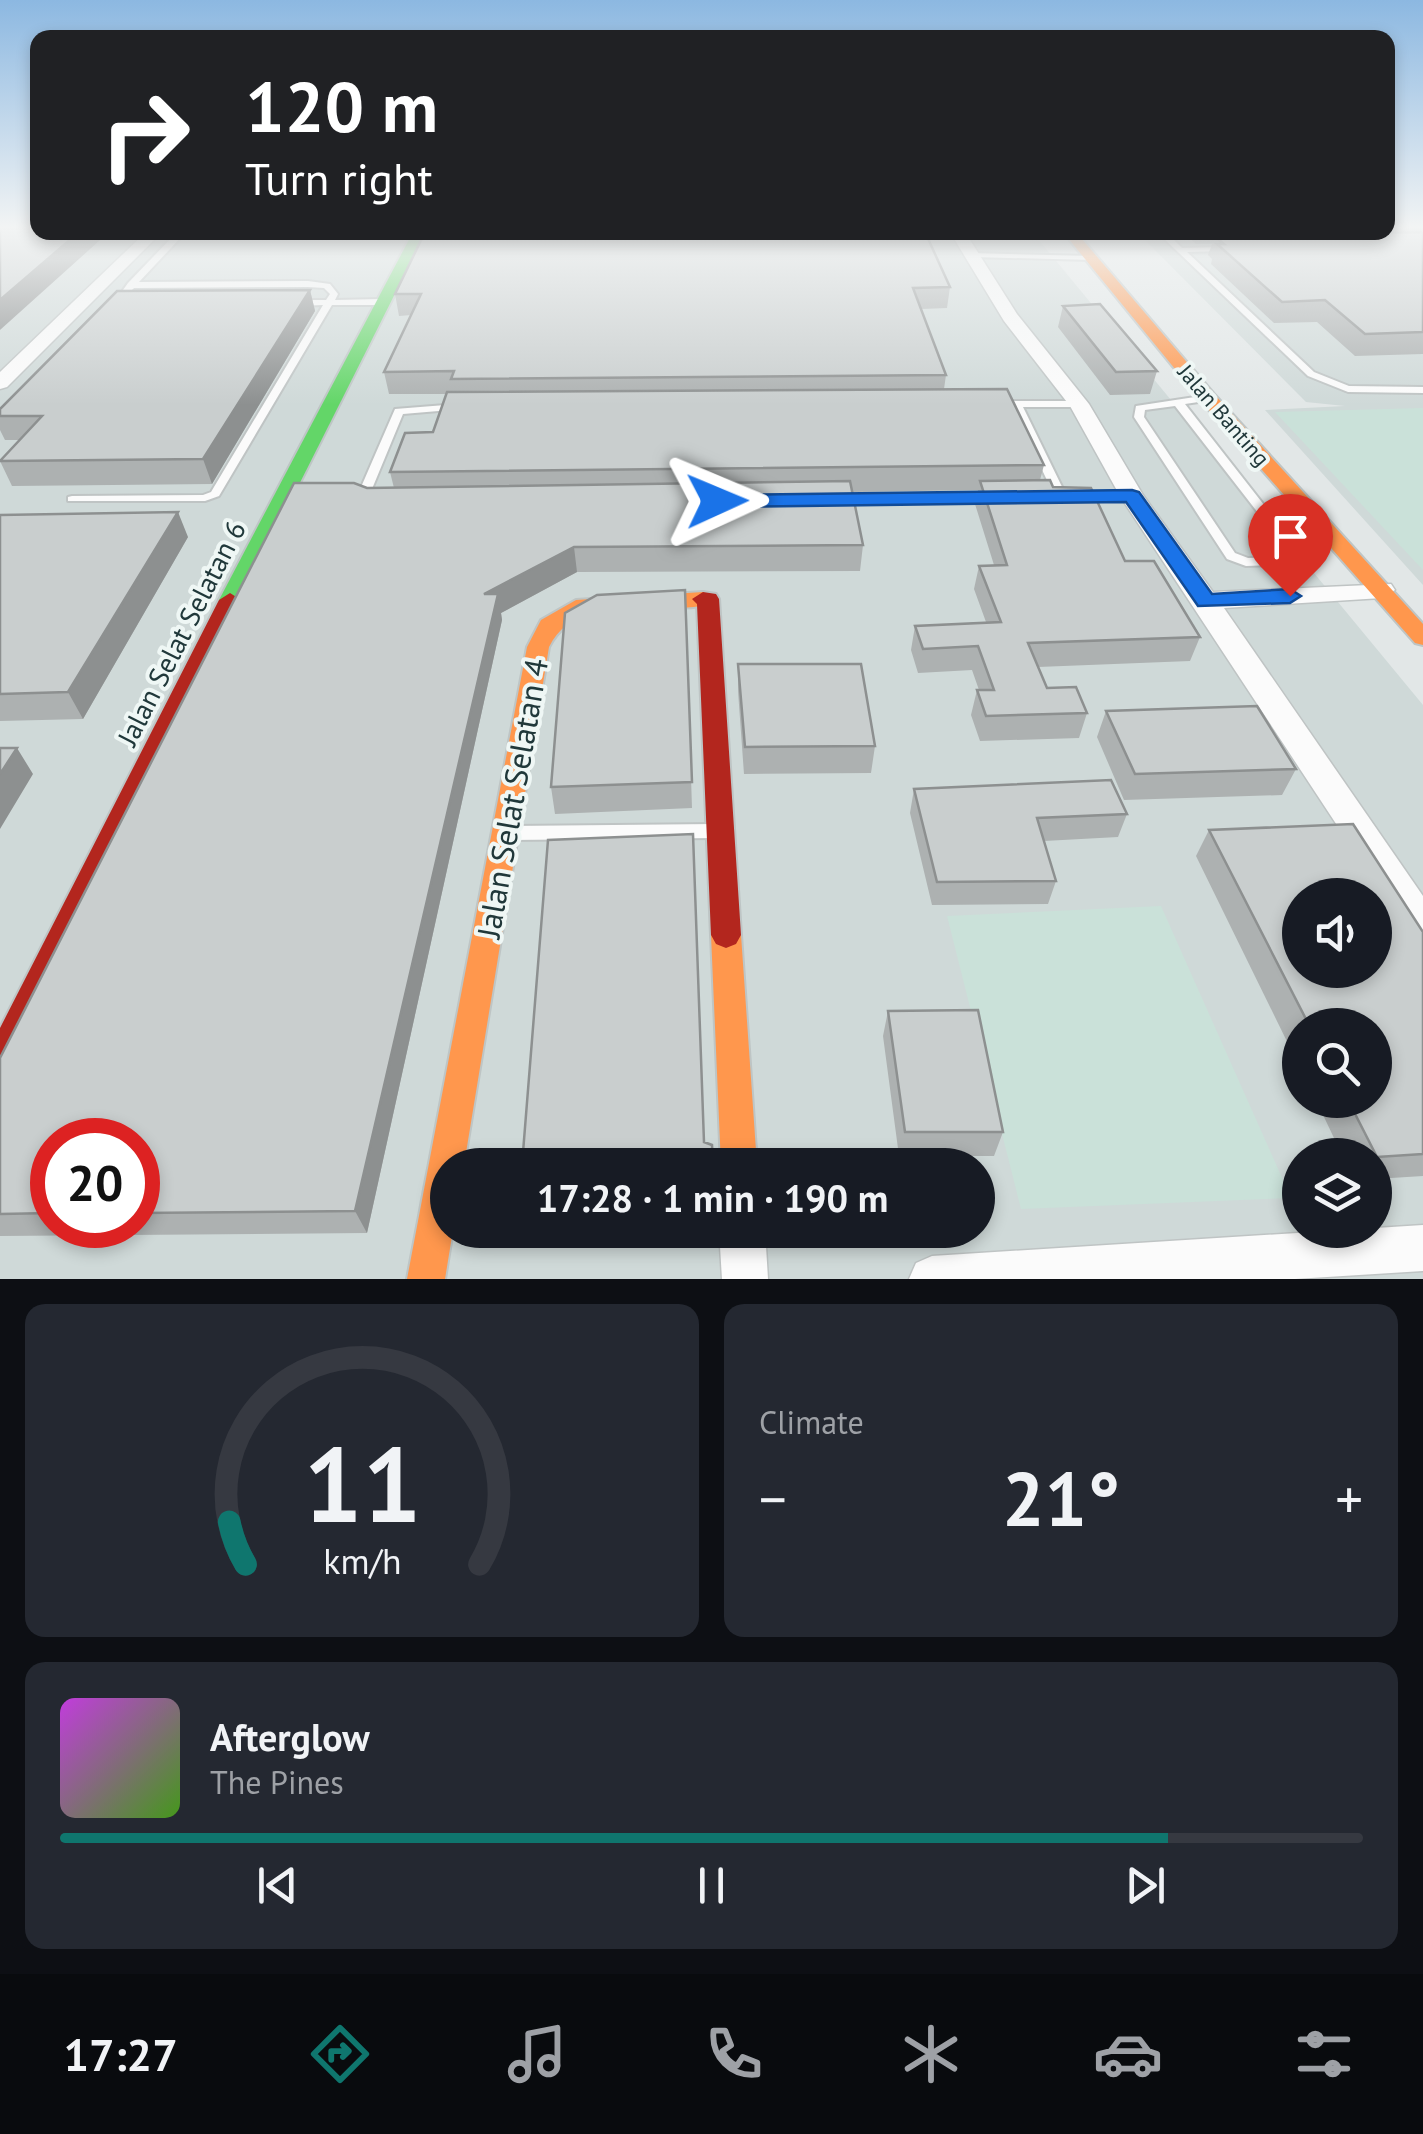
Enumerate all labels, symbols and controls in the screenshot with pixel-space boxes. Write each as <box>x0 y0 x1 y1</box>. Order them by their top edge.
text: 120 m <box>245 61 438 151</box>
icon: right <box>80 70 210 200</box>
text: Turn right <box>245 149 433 207</box>
street label: Jalan Banting <box>1172 358 1276 472</box>
position arrow <box>665 449 769 553</box>
pin <box>1248 494 1333 597</box>
icon: arrive <box>1263 509 1318 564</box>
street label: Jalan Selat Selatan 6 <box>108 514 254 753</box>
street label: Jalan Selat Selatan 4 <box>466 655 557 943</box>
map controls <box>1282 878 1392 1248</box>
button: sound <box>1282 878 1392 988</box>
button: search <box>1282 1008 1392 1118</box>
speed limit sign: 20 <box>30 1118 160 1248</box>
button: layers <box>1282 1138 1392 1248</box>
text: 17:28 · 1 min · 190 m <box>537 1173 888 1222</box>
text: Climate <box>759 1401 864 1443</box>
text: 11 <box>303 1416 421 1551</box>
text: 21° <box>1002 1450 1120 1547</box>
text: − <box>759 1463 787 1534</box>
text: + <box>1335 1463 1363 1534</box>
text: km/h <box>323 1538 401 1584</box>
text: Afterglow <box>210 1712 370 1761</box>
text: The Pines <box>210 1761 344 1803</box>
icon: previous <box>250 1858 305 1913</box>
icon: pause <box>684 1858 739 1913</box>
icon: next <box>1118 1858 1173 1913</box>
icon: directions <box>305 2019 375 2089</box>
icon: music <box>502 2019 572 2089</box>
icon: phone <box>699 2019 769 2089</box>
icon: climate <box>896 2019 966 2089</box>
icon: car <box>1093 2019 1163 2089</box>
icon: filters <box>1289 2019 1359 2089</box>
text: 17:27 <box>63 2025 178 2083</box>

